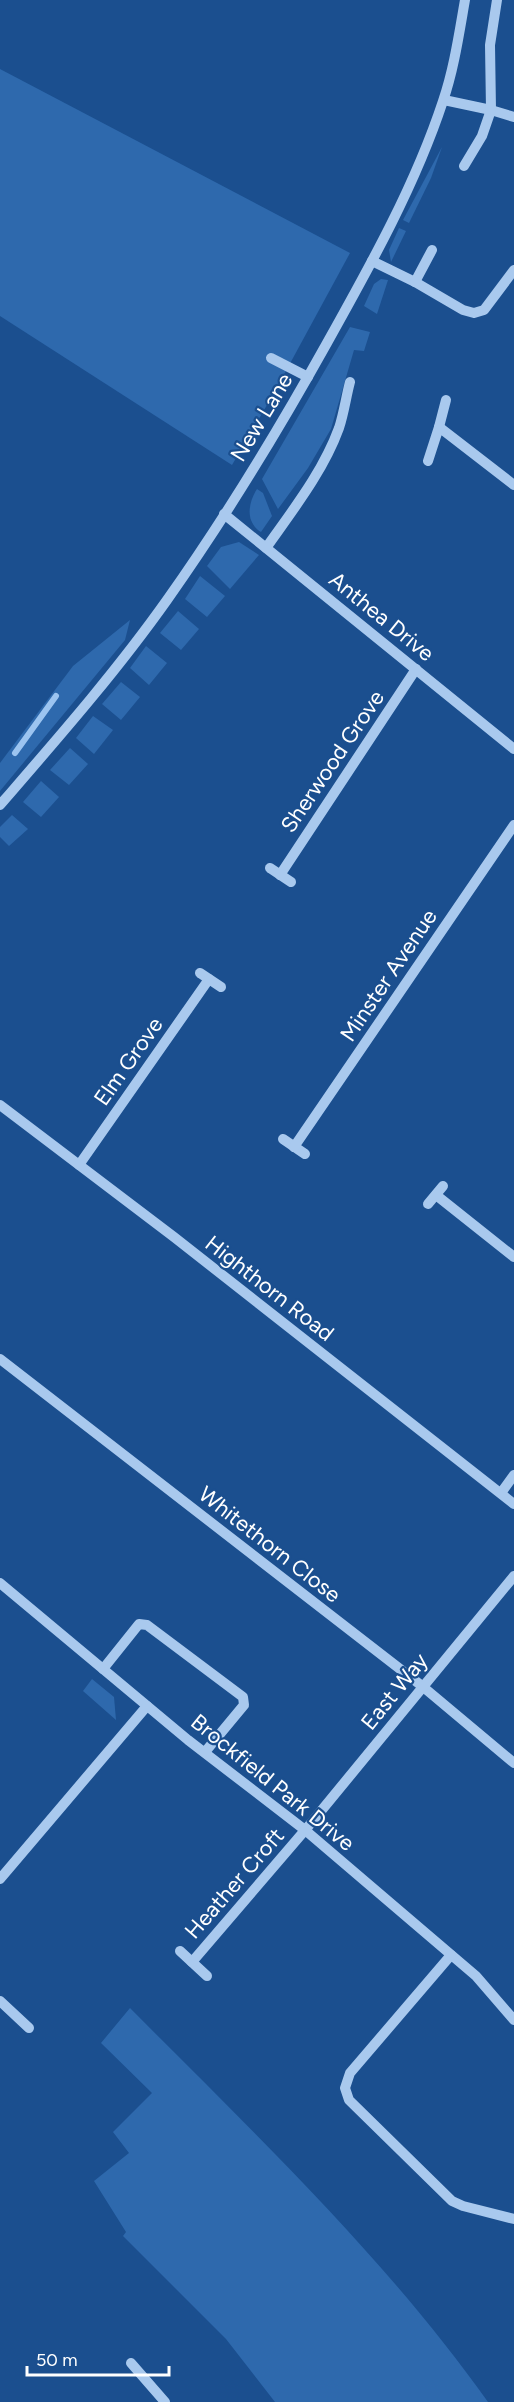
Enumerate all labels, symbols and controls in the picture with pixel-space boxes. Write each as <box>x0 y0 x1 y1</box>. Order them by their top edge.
street label: New Lane <box>225 368 298 466</box>
street label: Anthea Drive <box>324 566 440 667</box>
street label: Sherwood Grove <box>275 685 390 838</box>
street label: Minster Avenue <box>334 904 443 1047</box>
street label: Elm Grove <box>88 1012 169 1111</box>
street label: Highthorn Road <box>200 1230 339 1347</box>
street label: Whitethorn Close <box>193 1481 346 1608</box>
street label: East Way <box>355 1647 434 1735</box>
street label: Brockfield Park Drive <box>185 1708 360 1857</box>
street label: Heather Croft <box>179 1822 290 1944</box>
scale bar <box>27 2339 170 2377</box>
text: 50 m <box>36 2349 78 2371</box>

